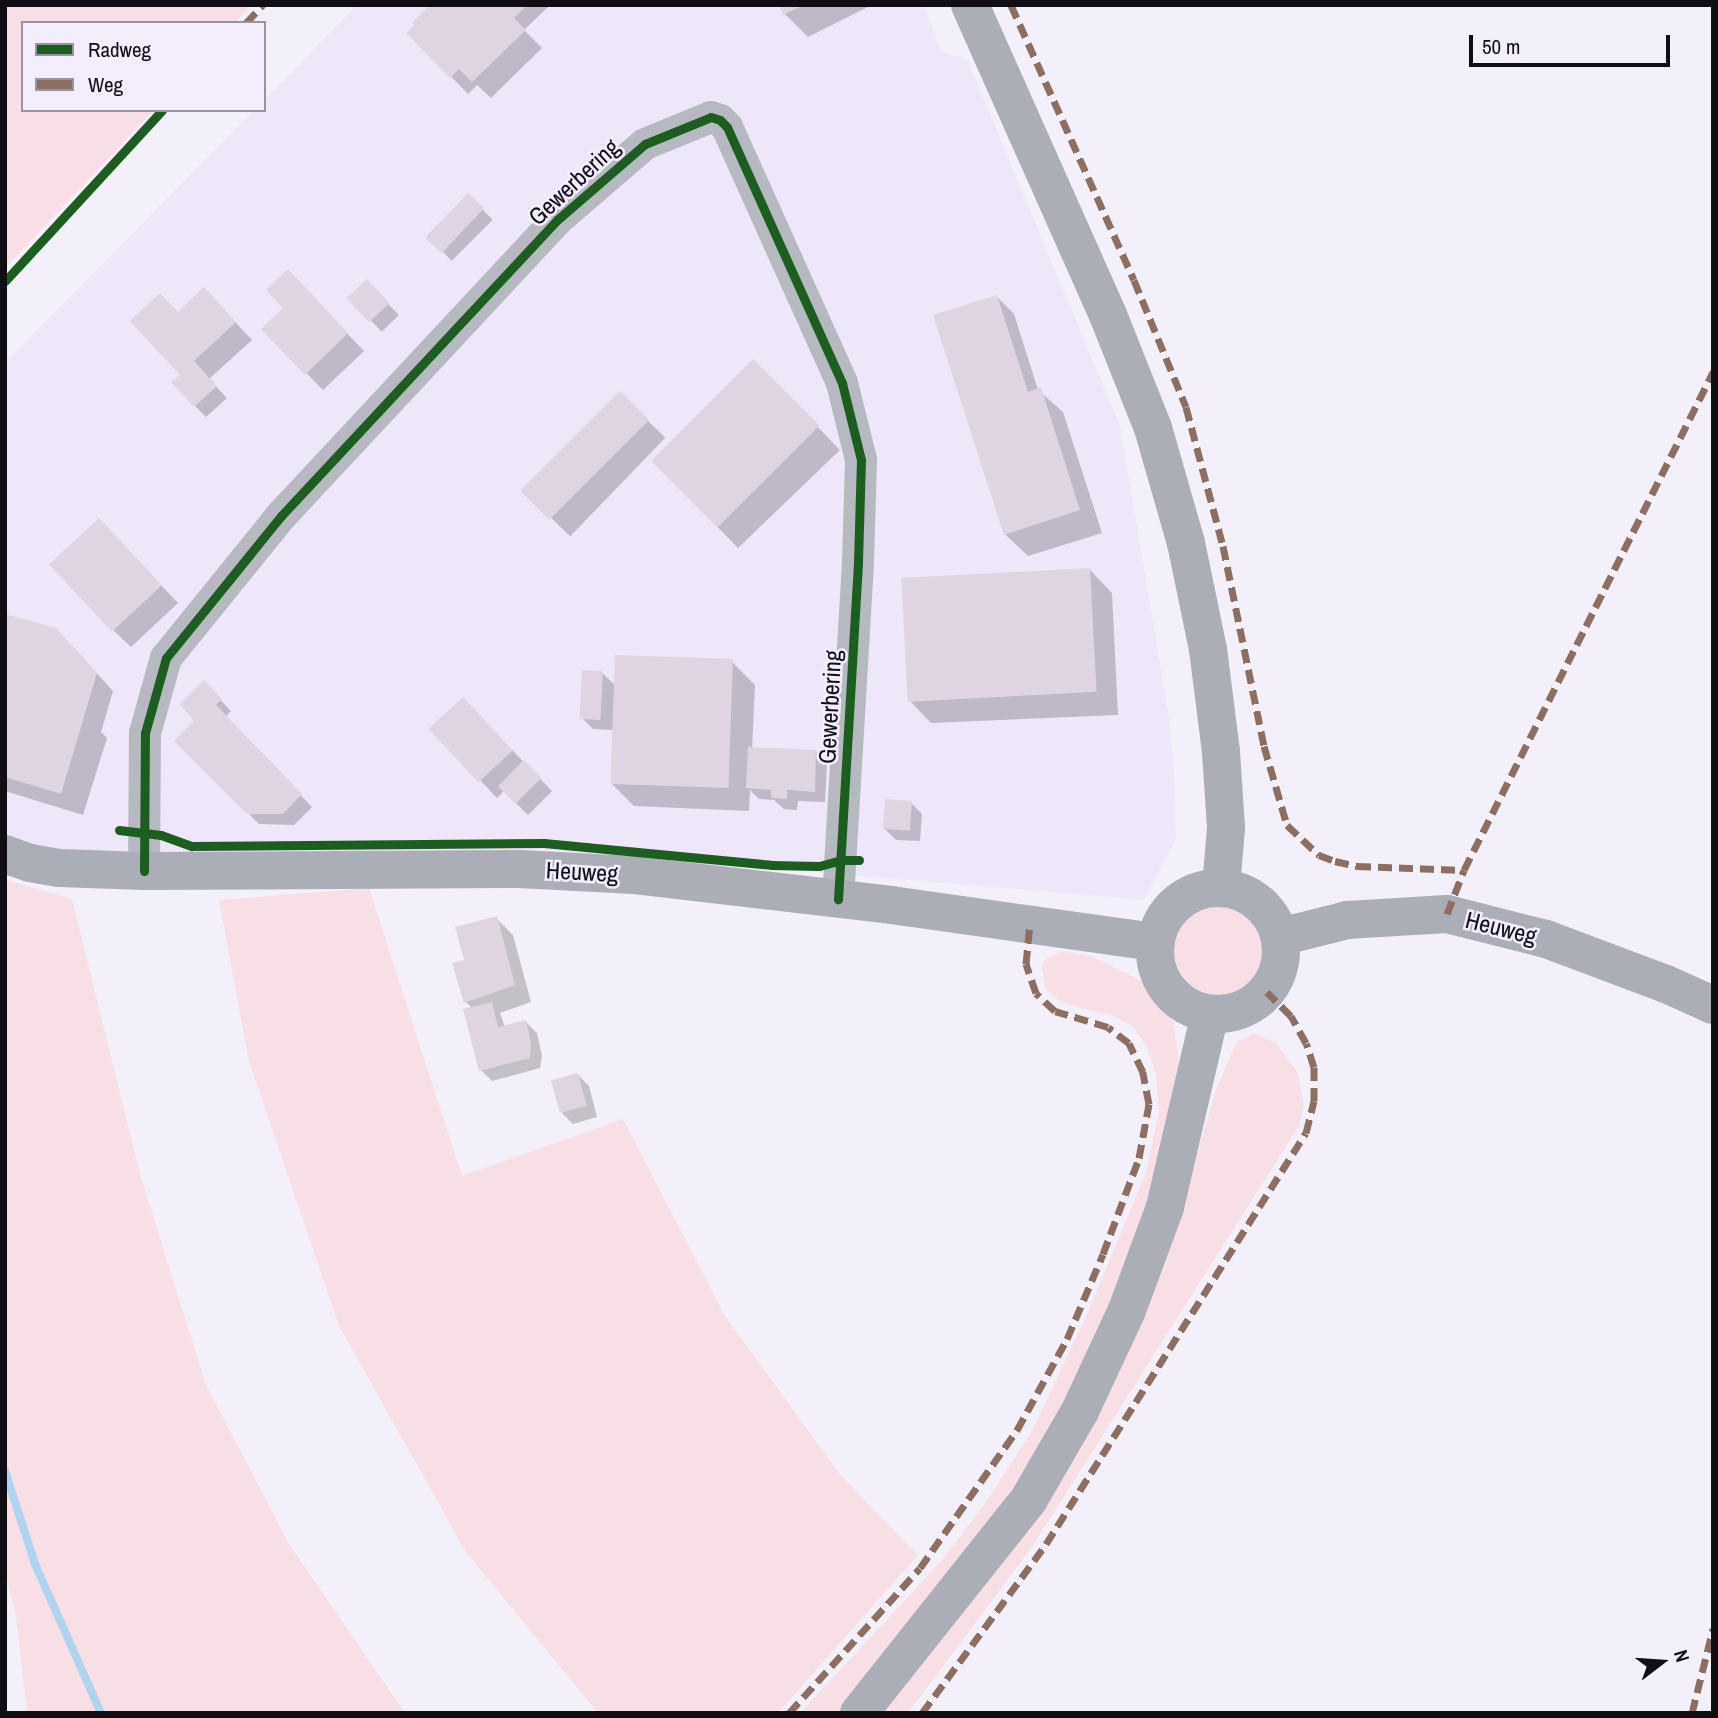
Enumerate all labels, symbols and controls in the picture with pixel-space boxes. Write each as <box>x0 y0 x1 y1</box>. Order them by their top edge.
legend <box>21 21 266 112</box>
scale bar <box>1473 21 1674 65</box>
text: 50 m <box>1482 32 1520 61</box>
text: Radweg <box>88 35 151 64</box>
text: Weg <box>88 70 123 99</box>
street label: Gewerbering <box>523 133 625 231</box>
street label: Gewerbering <box>813 649 847 765</box>
street label: Heuweg <box>545 856 619 888</box>
street label: Heuweg <box>1462 905 1540 951</box>
north arrow <box>1627 1627 1697 1697</box>
text: N <box>1668 1647 1696 1665</box>

